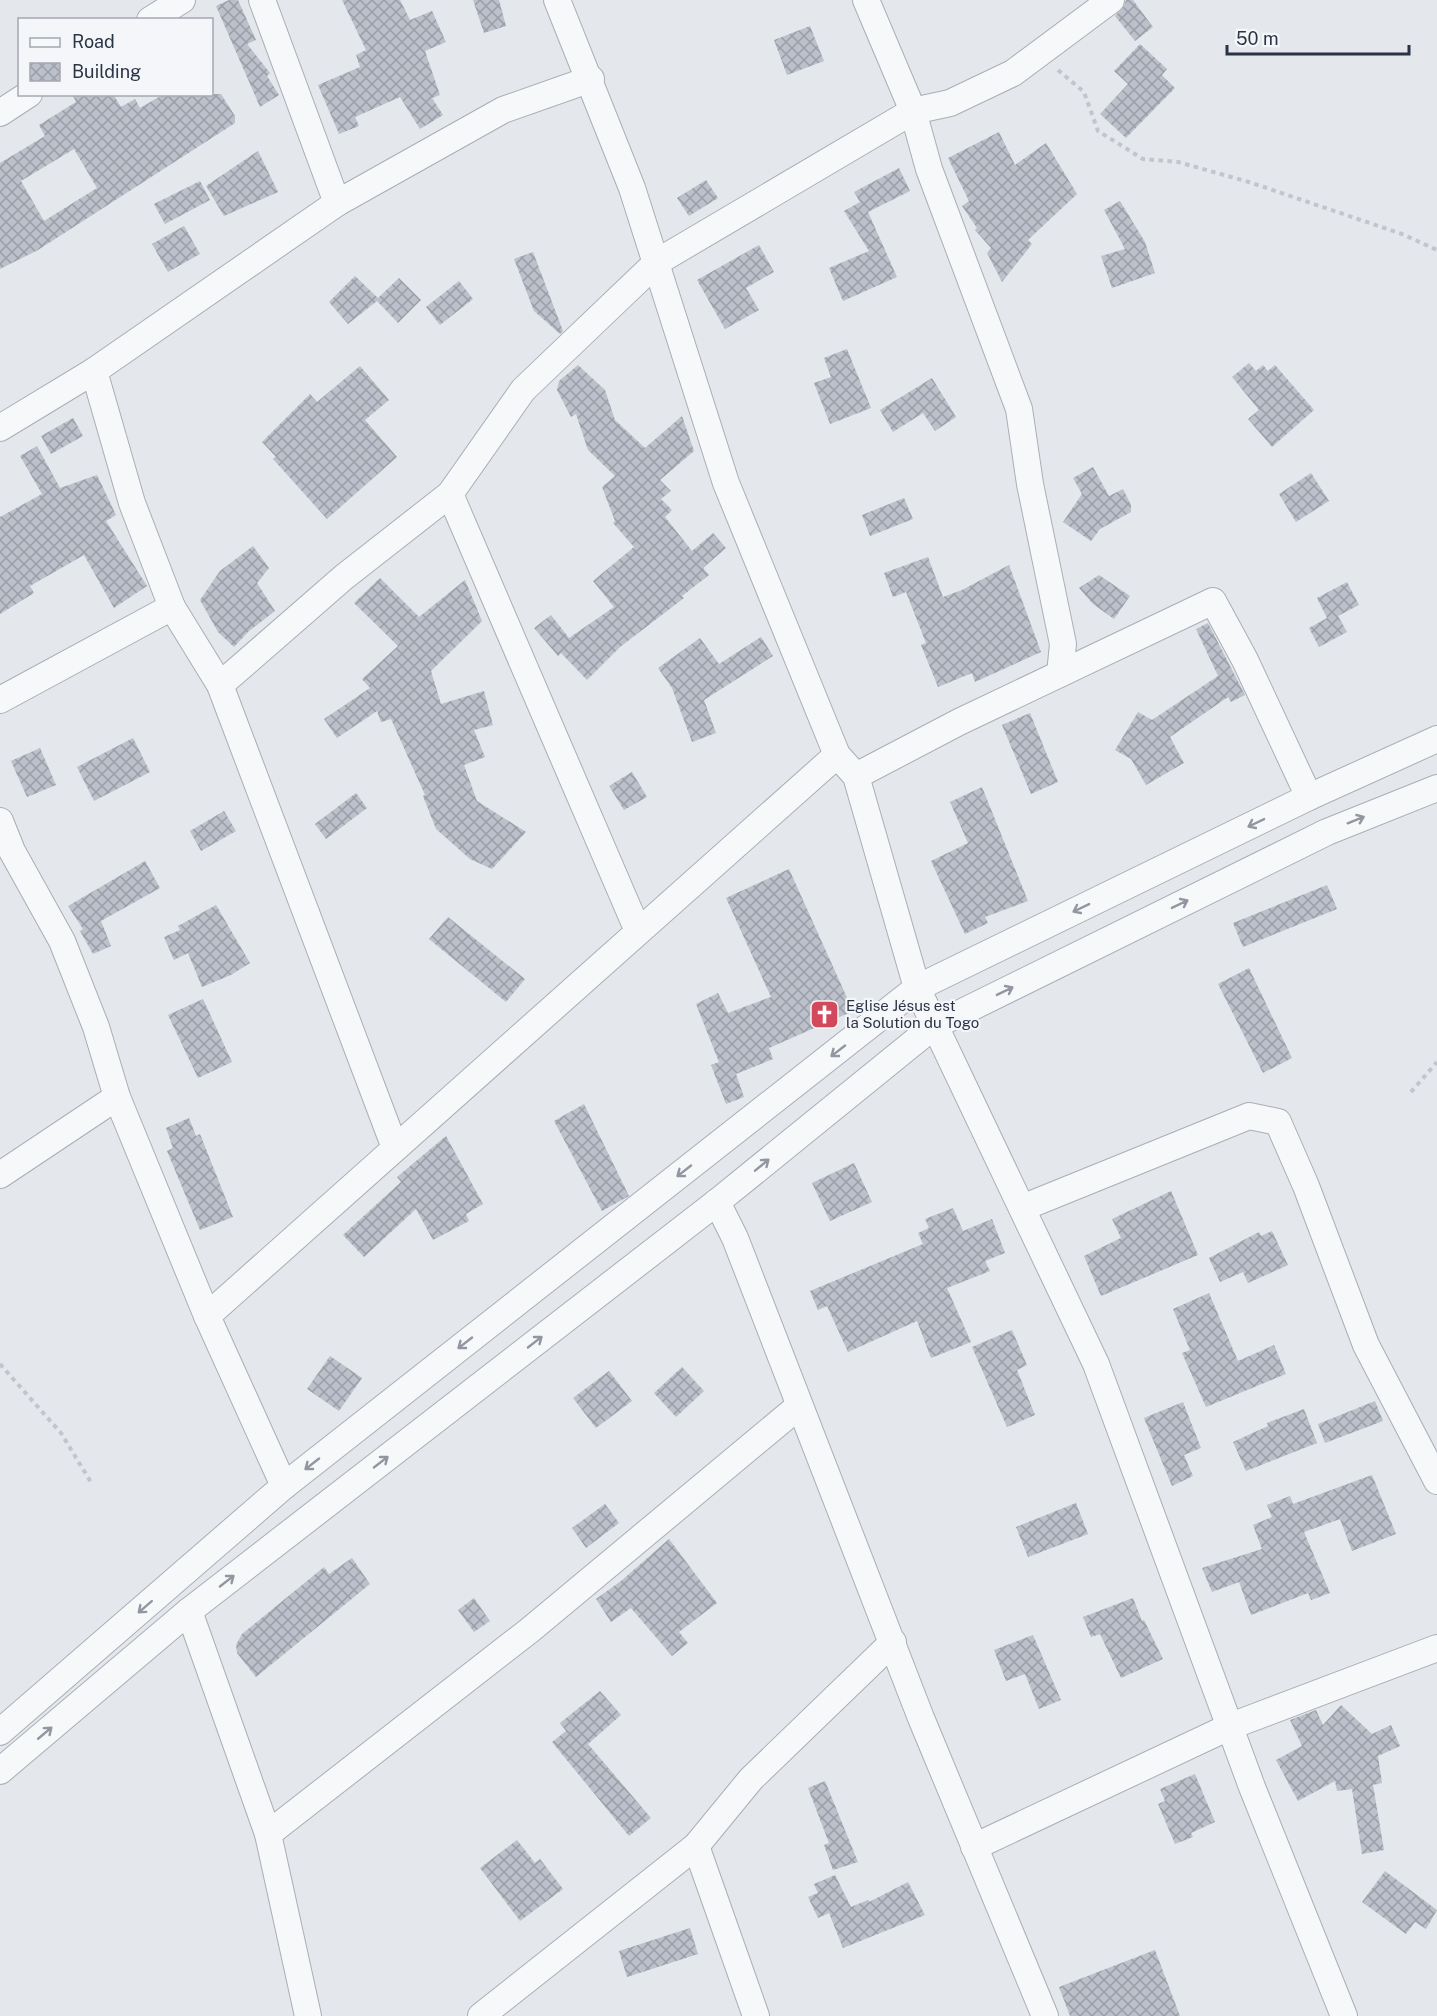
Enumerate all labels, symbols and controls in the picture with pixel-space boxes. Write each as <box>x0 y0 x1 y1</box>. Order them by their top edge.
legend <box>18 18 213 96</box>
scale bar <box>1227 18 1408 56</box>
text: 50 m <box>1236 28 1279 49</box>
text: Road <box>72 31 115 52</box>
text: Building <box>72 61 141 82</box>
one-way arrow <box>1346 814 1365 825</box>
one-way arrow <box>1248 817 1266 829</box>
one-way arrow <box>1171 898 1189 910</box>
one-way arrow <box>1073 903 1091 915</box>
one-way arrow <box>996 984 1014 996</box>
place label: Eglise Jésus est la Solution du Togo <box>846 997 979 1031</box>
church icon: Eglise Jésus est la Solution du Togo <box>809 998 841 1030</box>
one-way arrow <box>830 1044 846 1057</box>
one-way arrow <box>754 1158 770 1171</box>
one-way arrow <box>677 1165 693 1178</box>
one-way arrow <box>527 1336 543 1349</box>
one-way arrow <box>457 1337 473 1350</box>
one-way arrow <box>373 1455 389 1468</box>
one-way arrow <box>304 1457 320 1470</box>
one-way arrow <box>219 1575 235 1588</box>
one-way arrow <box>137 1600 153 1613</box>
one-way arrow <box>37 1726 52 1740</box>

